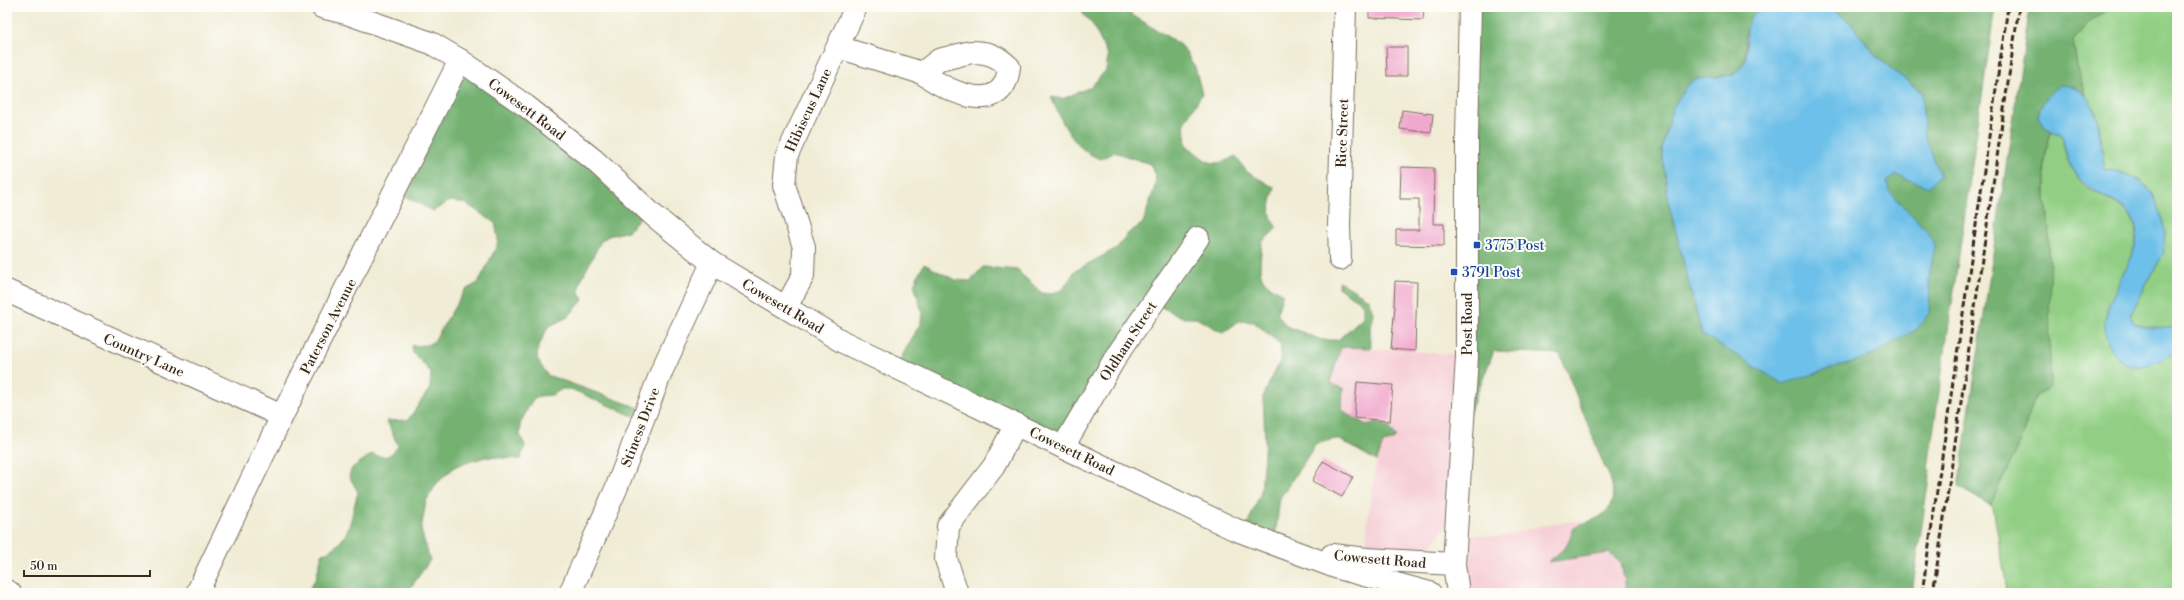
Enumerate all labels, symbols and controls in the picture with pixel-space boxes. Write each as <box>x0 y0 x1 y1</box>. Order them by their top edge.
street label: Hibiscus Lane <box>782 66 836 155</box>
street label: Cowesett Road <box>484 75 569 145</box>
street label: Rice Street <box>1333 98 1353 168</box>
place label: 3775 Post <box>1485 237 1545 255</box>
marker: 3775 Post <box>1472 240 1482 250</box>
place label: 3791 Post <box>1462 264 1521 282</box>
marker: 3791 Post <box>1449 267 1459 277</box>
street label: Paterson Avenue <box>297 275 361 377</box>
street label: Cowesett Road <box>738 275 827 338</box>
street label: Post Road <box>1459 292 1477 356</box>
street label: Oldham Street <box>1096 298 1161 385</box>
street label: Country Lane <box>100 330 187 382</box>
street label: Stiness Drive <box>618 385 664 470</box>
street label: Cowesett Road <box>1026 424 1117 480</box>
street label: Cowesett Road <box>1333 547 1427 573</box>
scale bar <box>24 552 150 578</box>
text: 50 m <box>30 559 58 574</box>

